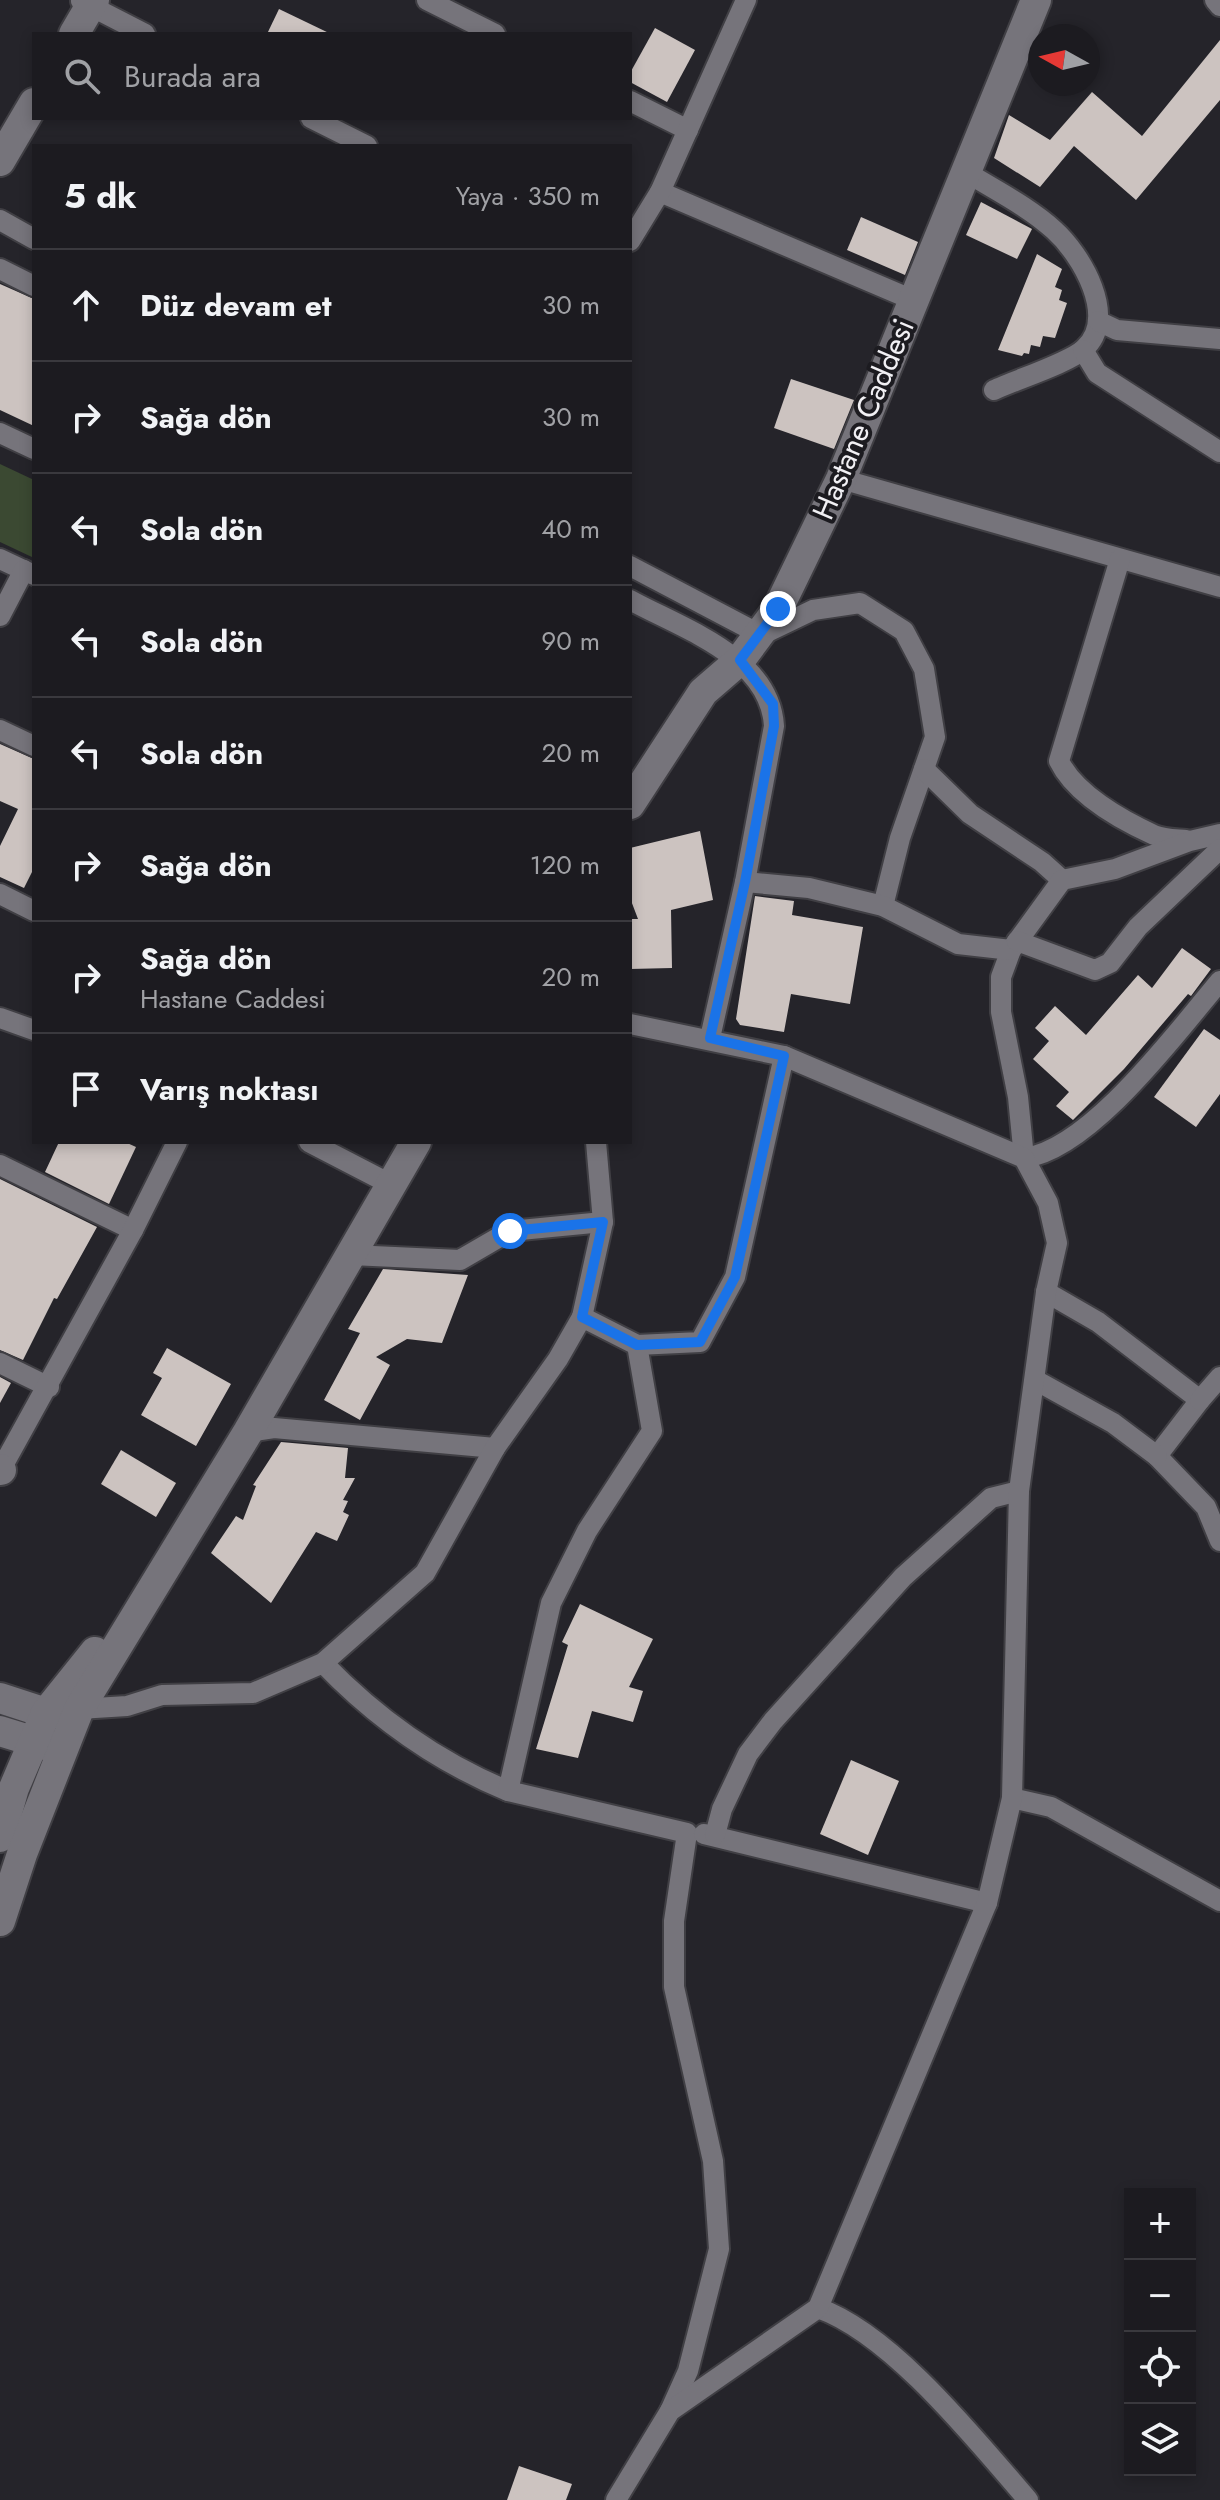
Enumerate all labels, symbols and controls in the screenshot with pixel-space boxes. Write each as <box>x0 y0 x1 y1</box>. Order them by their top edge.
north arrow <box>1028 24 1100 96</box>
search box <box>32 32 632 120</box>
icon: search <box>60 54 104 98</box>
text: Burada ara <box>124 55 261 98</box>
text: 5 dk <box>64 172 137 221</box>
text: Yaya · 350 m <box>456 177 600 215</box>
icon: ahead <box>64 283 108 327</box>
text: Düz devam et <box>140 284 331 327</box>
text: 30 m <box>542 286 600 324</box>
street label: Hastane Caddesi <box>801 312 925 526</box>
icon: right <box>64 395 108 439</box>
text: Sağa dön <box>140 396 272 439</box>
text: 30 m <box>542 398 600 436</box>
icon: left <box>64 507 108 551</box>
text: Sola dön <box>140 508 263 551</box>
text: 40 m <box>541 510 600 548</box>
route end <box>760 591 796 627</box>
icon: left <box>64 619 108 663</box>
text: Sola dön <box>140 620 263 663</box>
text: 90 m <box>541 622 600 660</box>
icon: left <box>64 731 108 775</box>
text: Sola dön <box>140 732 263 775</box>
text: 20 m <box>542 734 600 772</box>
icon: right <box>64 843 108 887</box>
text: Sağa dön <box>140 844 272 887</box>
text: 120 m <box>530 846 600 884</box>
text: Sağa dön <box>140 937 272 980</box>
icon: right <box>64 955 108 999</box>
text: 20 m <box>542 958 600 996</box>
text: Hastane Caddesi <box>140 980 326 1018</box>
icon: arrive <box>64 1067 108 1111</box>
text: Varış noktası <box>140 1068 318 1111</box>
route start <box>492 1213 528 1249</box>
map controls <box>1124 2188 1196 2476</box>
button: + <box>1124 2188 1196 2260</box>
button: − <box>1124 2260 1196 2332</box>
button: locate <box>1124 2332 1196 2404</box>
button: layers <box>1124 2404 1196 2476</box>

